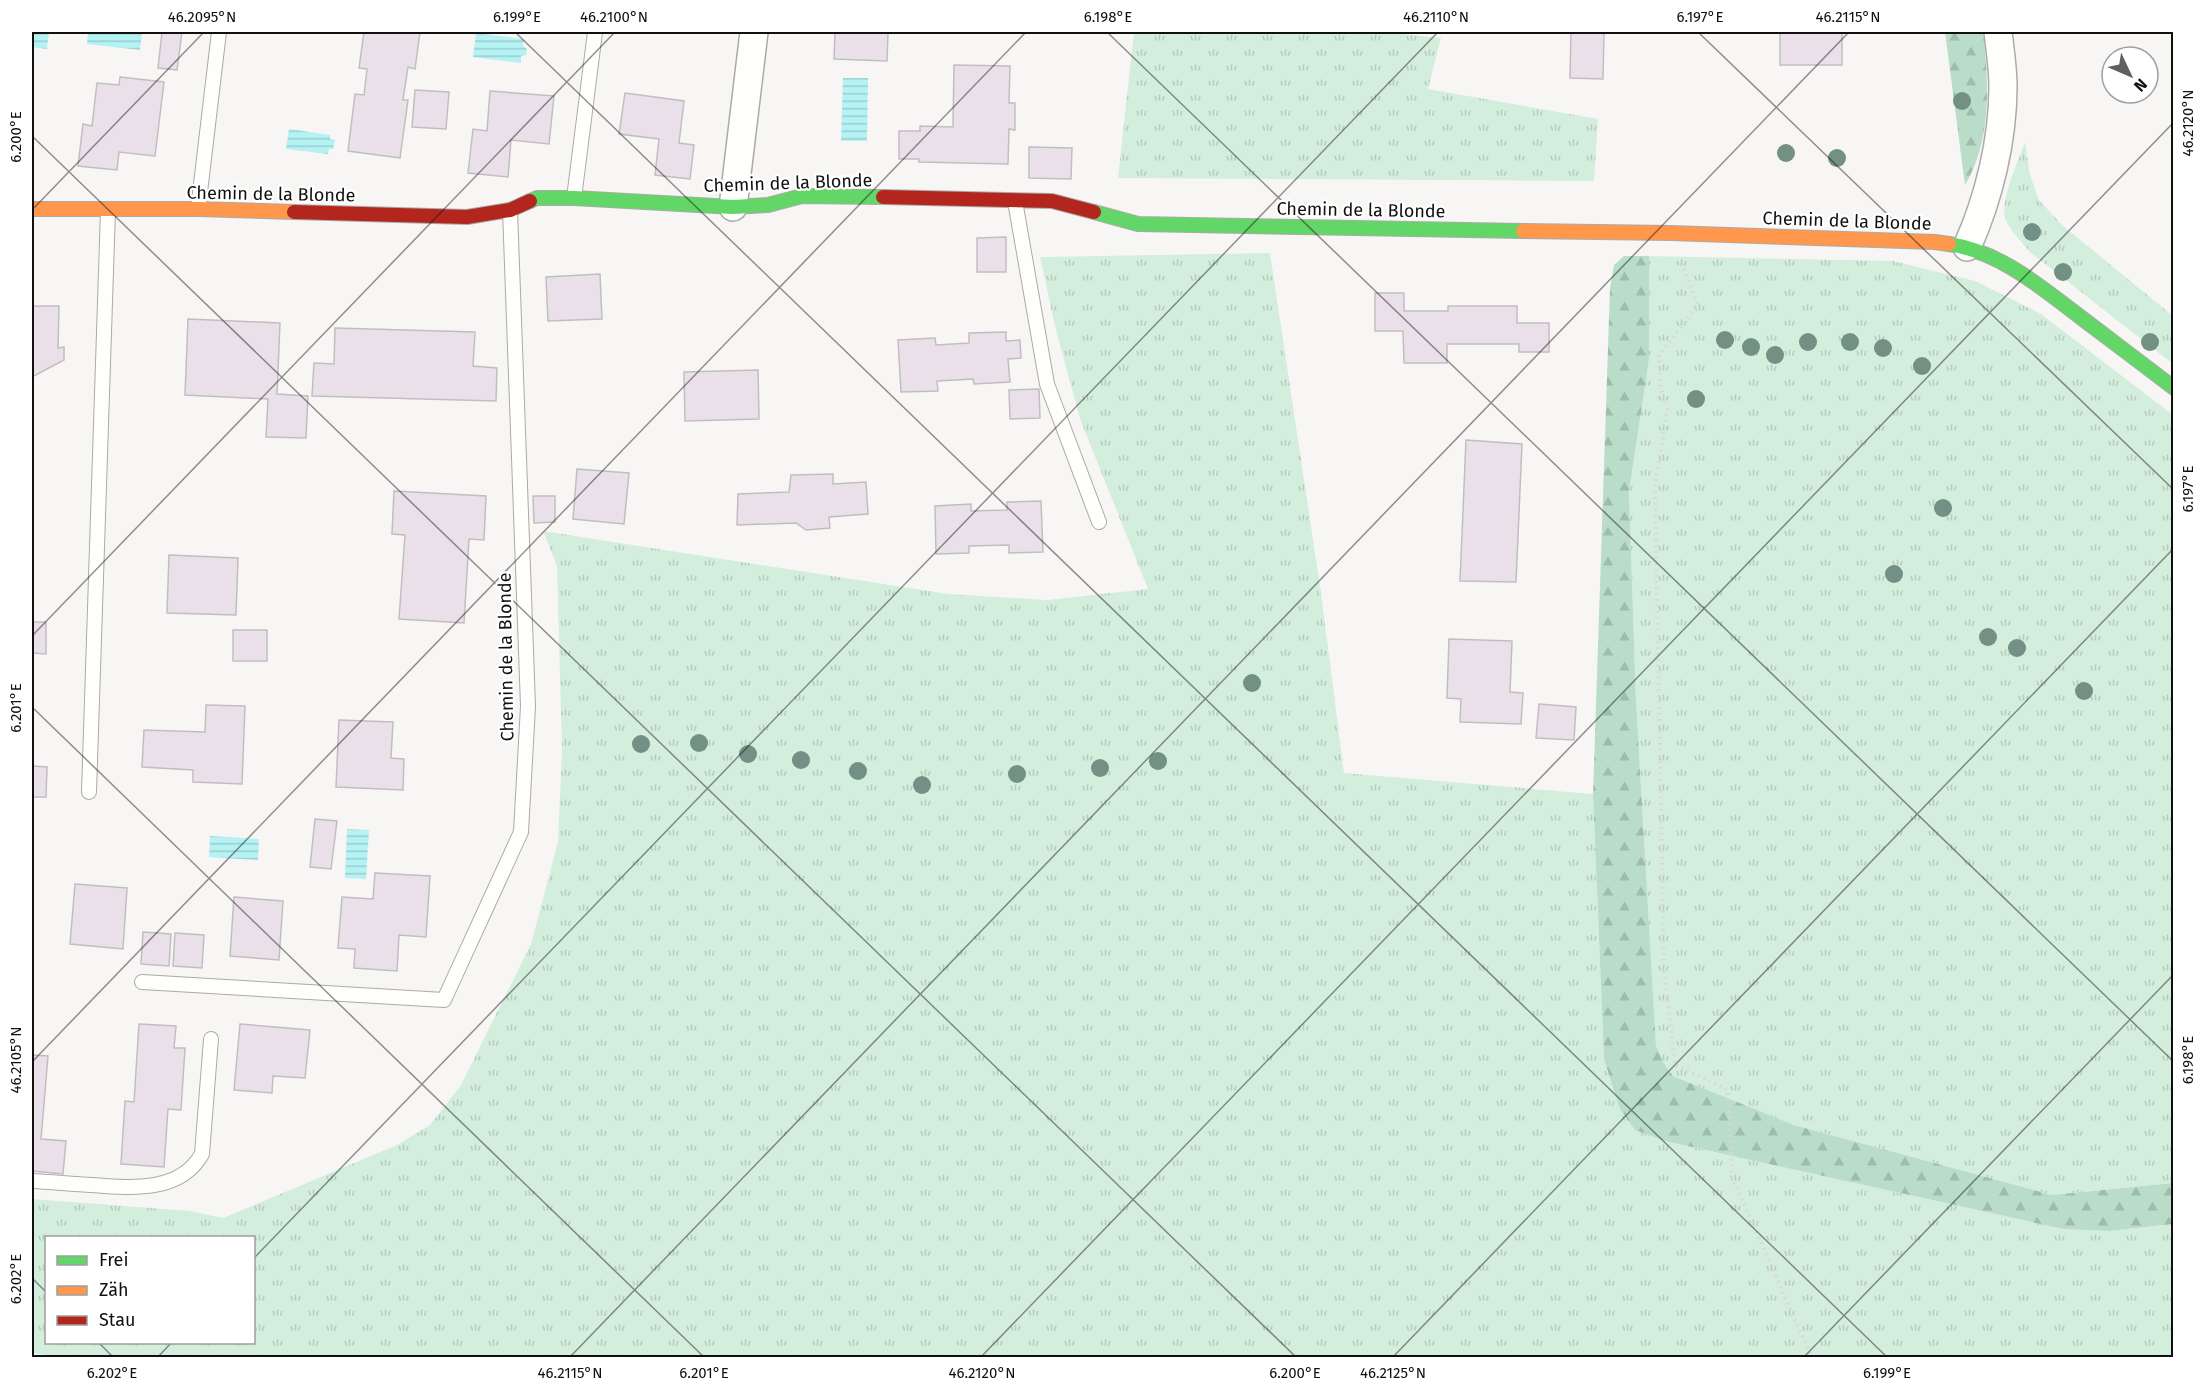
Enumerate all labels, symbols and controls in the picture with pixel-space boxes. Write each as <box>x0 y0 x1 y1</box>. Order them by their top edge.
text: 46.2095°N <box>168 8 236 26</box>
text: 6.199°E <box>493 8 541 26</box>
text: 46.2100°N <box>580 8 648 26</box>
text: 6.198°E <box>1084 8 1132 26</box>
text: 46.2110°N <box>1403 8 1469 26</box>
text: 6.197°E <box>1677 8 1723 26</box>
text: 46.2115°N <box>1816 8 1880 26</box>
north arrow <box>2100 45 2160 105</box>
text: N <box>2130 75 2151 95</box>
text: 46.2120°N <box>2179 89 2197 157</box>
text: 6.200°E <box>7 111 25 163</box>
street label: Chemin de la Blonde <box>703 169 873 197</box>
street label: Chemin de la Blonde <box>186 182 356 206</box>
street label: Chemin de la Blonde <box>1276 198 1446 222</box>
street label: Chemin de la Blonde <box>1762 207 1932 235</box>
text: 6.197°E <box>2179 466 2197 512</box>
street label: Chemin de la Blonde <box>494 572 518 742</box>
text: 6.201°E <box>7 683 25 733</box>
text: 46.2105°N <box>7 1027 25 1093</box>
text: 6.198°E <box>2179 1036 2197 1084</box>
legend <box>45 1236 255 1344</box>
text: Frei <box>99 1249 129 1271</box>
text: 6.202°E <box>7 1254 25 1304</box>
text: Zäh <box>99 1279 128 1301</box>
text: Stau <box>99 1309 135 1331</box>
text: 6.202°E <box>87 1364 137 1382</box>
text: 46.2115°N <box>538 1364 602 1382</box>
text: 6.201°E <box>679 1364 729 1382</box>
text: 46.2120°N <box>948 1364 1016 1382</box>
text: 6.200°E <box>1269 1364 1321 1382</box>
text: 46.2125°N <box>1360 1364 1426 1382</box>
text: 6.199°E <box>1863 1364 1911 1382</box>

